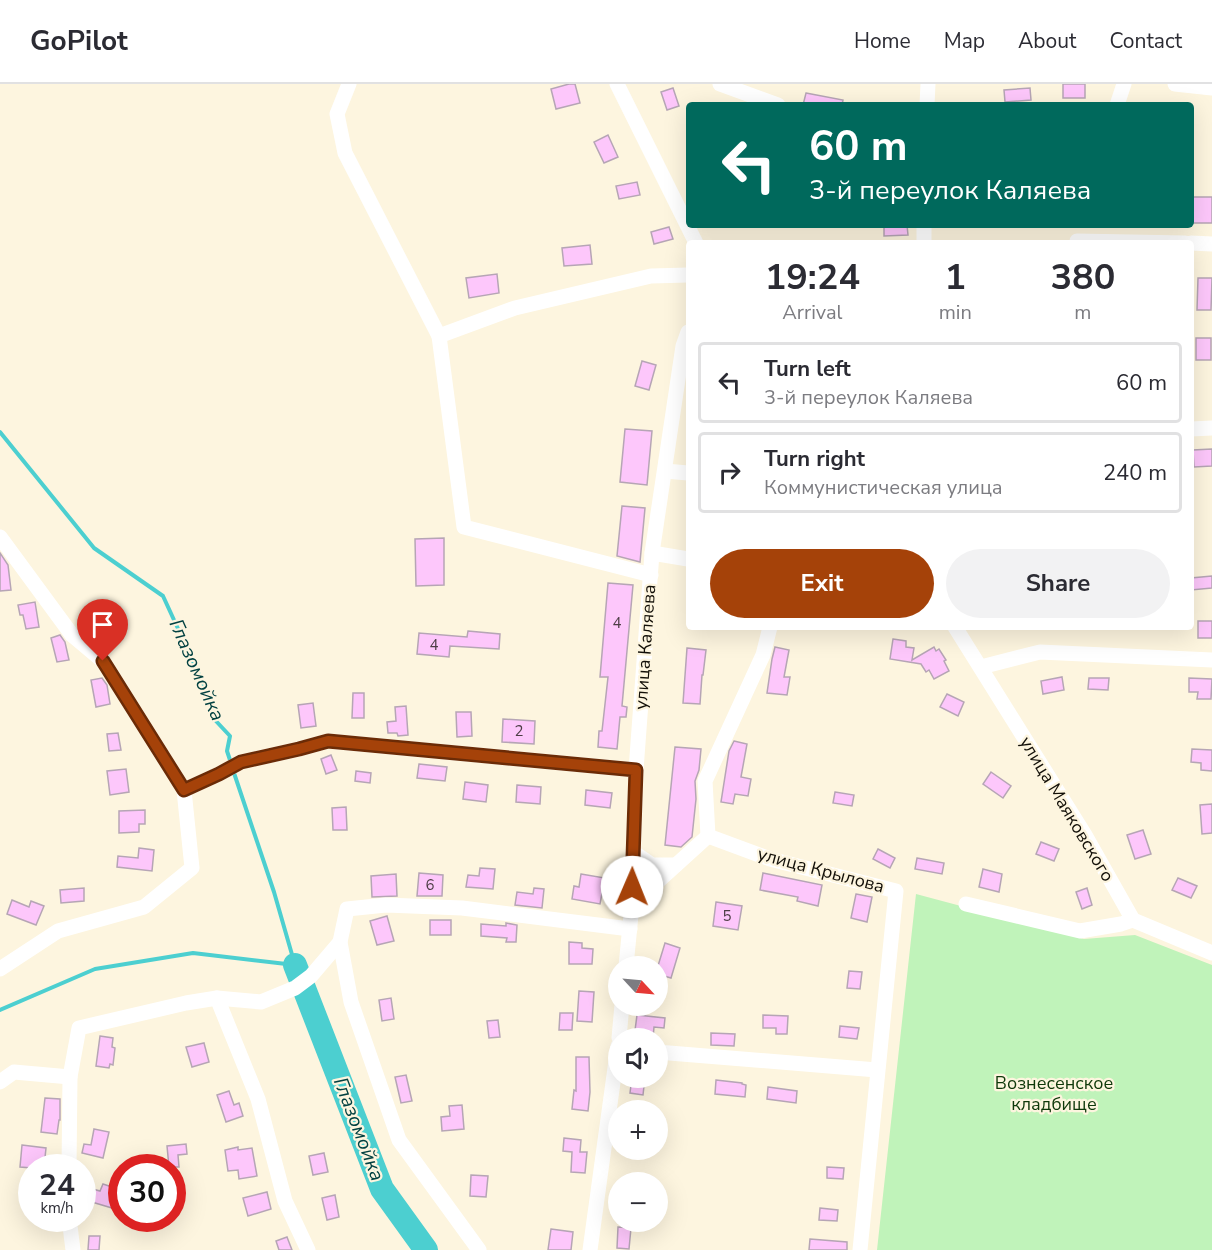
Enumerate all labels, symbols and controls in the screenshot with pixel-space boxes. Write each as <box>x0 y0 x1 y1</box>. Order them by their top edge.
text: GoPilot <box>30 22 128 60</box>
text: Home <box>854 27 911 55</box>
text: Map <box>944 27 985 55</box>
text: About <box>1018 27 1076 55</box>
text: Contact <box>1109 27 1182 55</box>
text: 60 m <box>809 118 908 175</box>
icon: left <box>710 126 788 204</box>
text: 3-й переулок Каляева <box>809 172 1091 209</box>
text: 19:24 <box>765 253 860 302</box>
text: 1 <box>944 253 966 302</box>
text: 380 <box>1050 253 1115 302</box>
text: Arrival <box>782 299 842 326</box>
text: min <box>939 299 972 326</box>
text: m <box>1074 299 1091 326</box>
text: Turn left <box>764 354 851 384</box>
icon: left <box>713 366 746 399</box>
text: 60 m <box>1116 368 1167 398</box>
text: 3-й переулок Каляева <box>764 384 973 411</box>
text: Turn right <box>764 444 865 474</box>
icon: right <box>713 456 746 489</box>
text: 240 m <box>1103 458 1167 488</box>
text: Коммунистическая улица <box>764 474 1003 501</box>
button: Exit <box>710 549 934 618</box>
button: Share <box>946 549 1170 618</box>
street label: улица Каляева <box>629 584 661 710</box>
pin <box>77 599 128 661</box>
icon: arrive <box>86 608 119 641</box>
house number: 4 <box>612 613 622 633</box>
water label: Глазомойка <box>163 615 231 725</box>
house number: 4 <box>429 635 439 655</box>
house number: 2 <box>514 721 524 741</box>
street label: улица Маяковского <box>1014 732 1120 886</box>
street label: улица Крылова <box>755 842 887 898</box>
position arrow <box>600 855 664 919</box>
house number: 6 <box>425 875 435 895</box>
house number: 5 <box>722 906 732 926</box>
north arrow <box>608 956 668 1016</box>
map controls <box>608 956 668 1232</box>
button: sound <box>608 1028 668 1088</box>
park label: Вознесенское кладбище <box>995 1071 1113 1116</box>
water label: Глазомойка <box>327 1073 391 1185</box>
button: + <box>608 1100 668 1160</box>
speed limit sign: 30 <box>108 1154 186 1232</box>
text: 24 <box>39 1165 75 1206</box>
button: − <box>608 1172 668 1232</box>
text: km/h <box>40 1198 74 1218</box>

